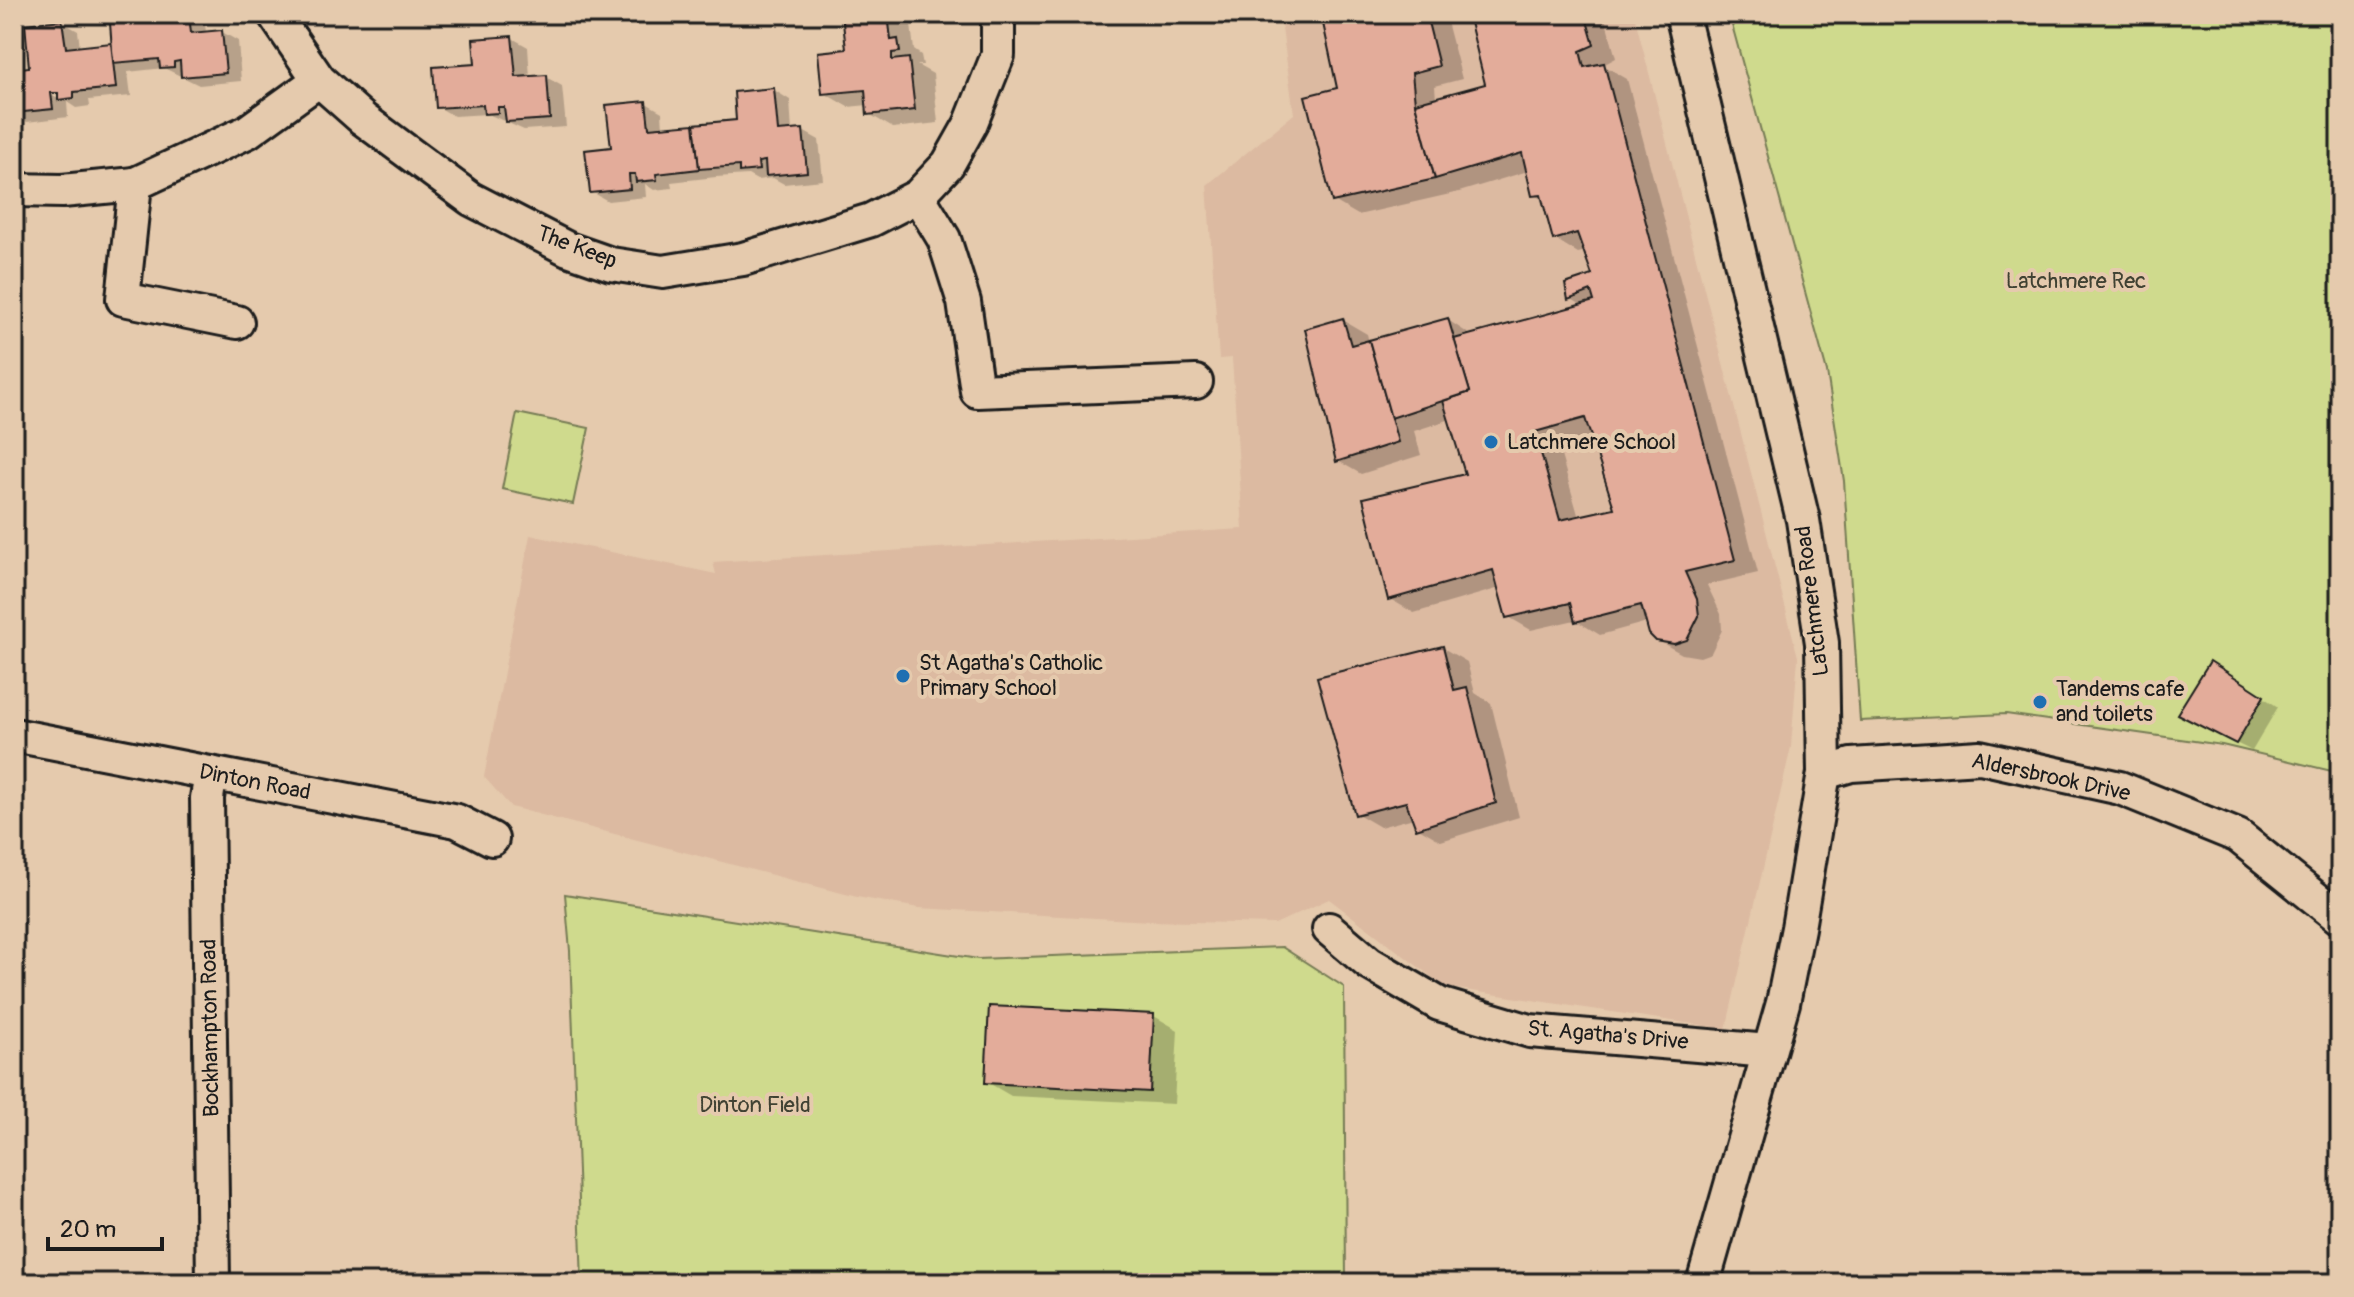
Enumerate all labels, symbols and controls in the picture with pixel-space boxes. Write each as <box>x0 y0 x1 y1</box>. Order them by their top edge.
street label: The Keep <box>533 219 621 275</box>
park label: Latchmere Rec <box>2006 267 2146 295</box>
place label: Latchmere School <box>1507 428 1676 456</box>
marker: Latchmere School <box>1482 433 1500 451</box>
street label: Latchmere Road <box>1789 524 1835 678</box>
place label: St Agatha's Catholic Primary School <box>919 649 1103 702</box>
marker: St Agatha's Catholic Primary School <box>894 667 912 685</box>
place label: Tandems cafe and toilets <box>2056 675 2184 728</box>
marker: Tandems cafe and toilets <box>2031 693 2049 711</box>
street label: Aldersbrook Drive <box>1969 746 2133 808</box>
street label: Dinton Road <box>197 757 313 807</box>
street label: Bockhampton Road <box>194 939 226 1117</box>
street label: St. Agatha's Drive <box>1526 1014 1690 1056</box>
park label: Dinton Field <box>699 1091 811 1119</box>
scale bar <box>48 1201 162 1251</box>
text: 20 m <box>60 1215 116 1244</box>

